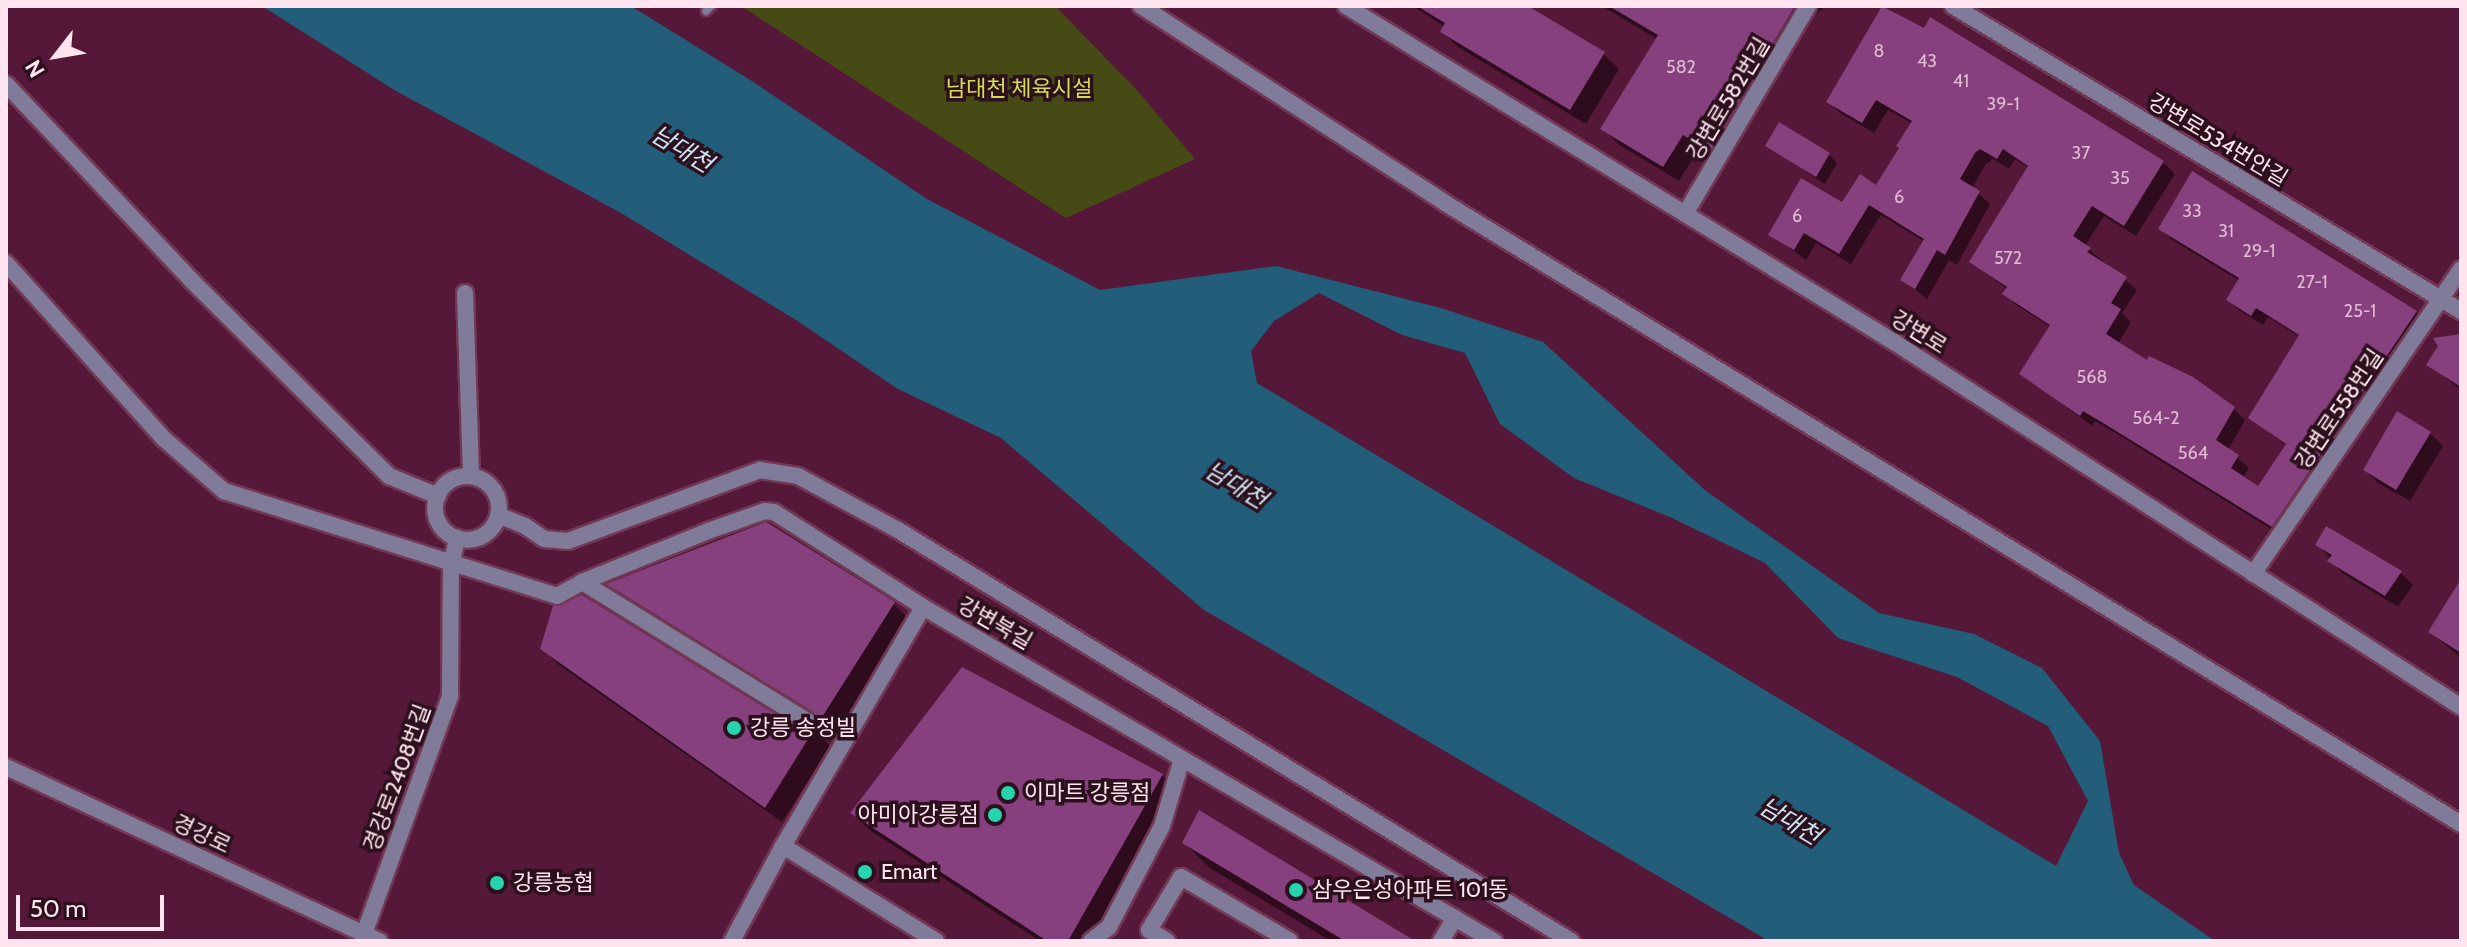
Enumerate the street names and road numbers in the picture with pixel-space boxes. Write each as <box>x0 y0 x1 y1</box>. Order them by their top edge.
street label: 강변로582번길 <box>1681 33 1775 165</box>
street label: 강변로534번안길 <box>2144 88 2292 192</box>
street label: 강변로 <box>1886 305 1952 359</box>
street label: 강변로558번길 <box>2289 344 2389 474</box>
street label: 강변북길 <box>953 591 1037 655</box>
street label: 경강로2408번길 <box>358 701 436 855</box>
street label: 경강로 <box>169 809 235 859</box>

